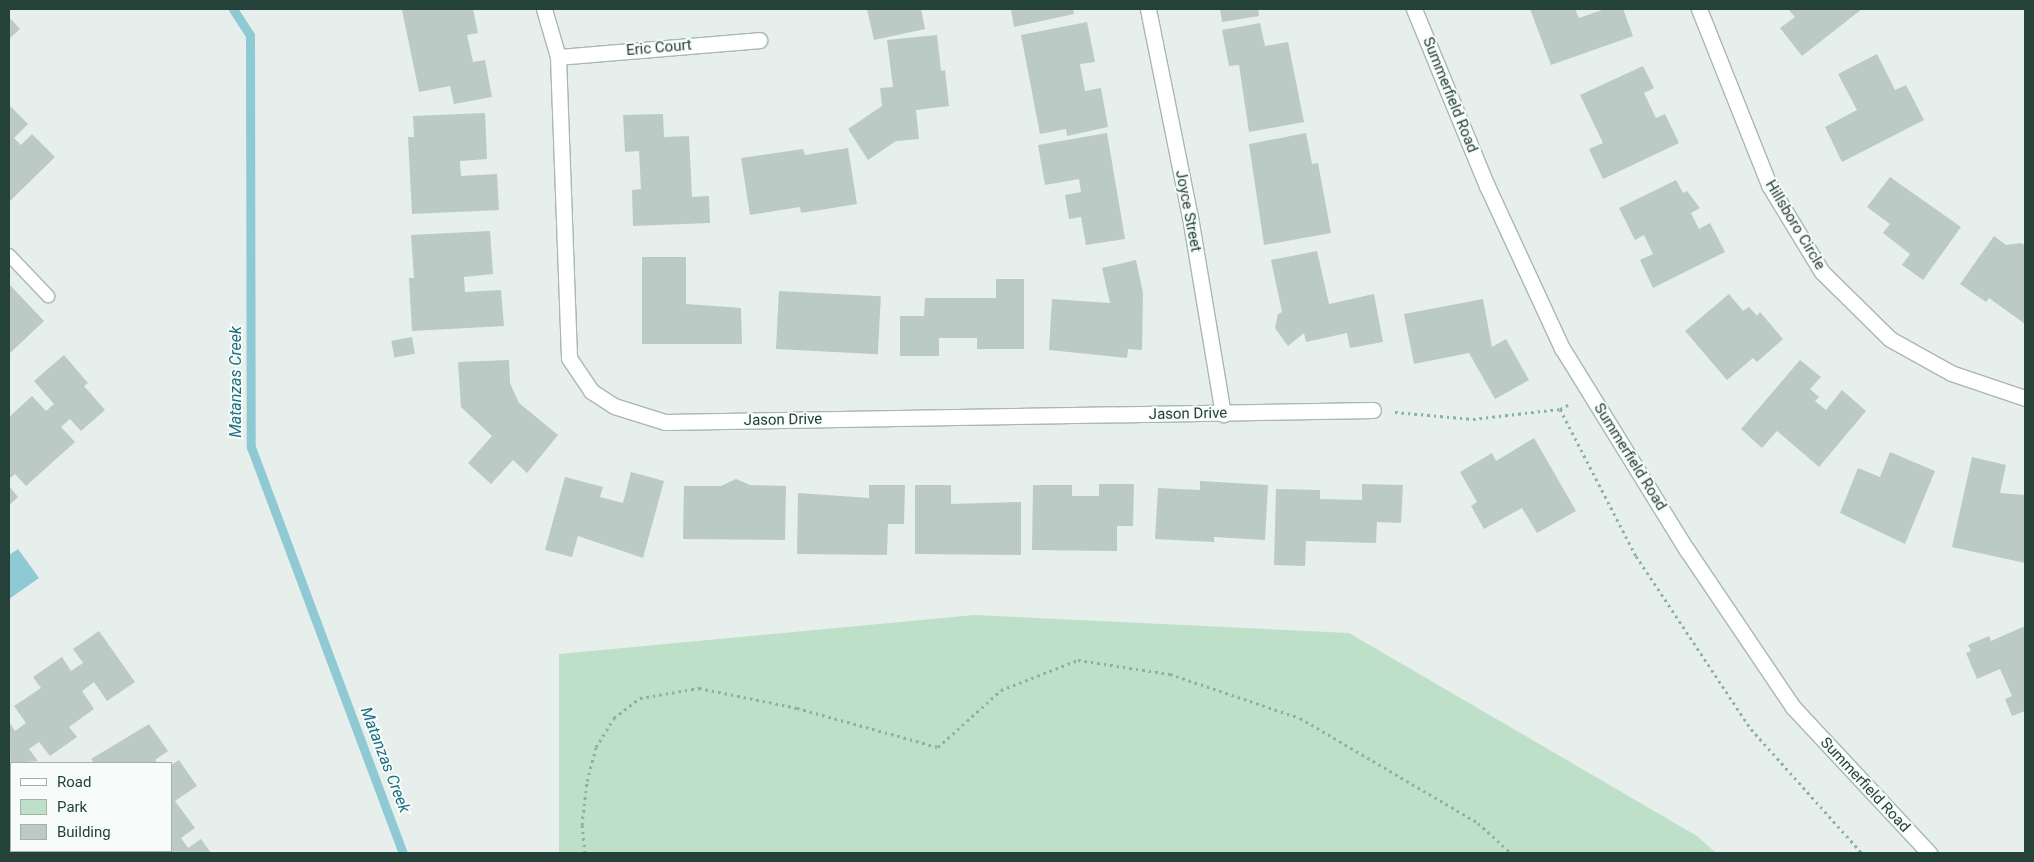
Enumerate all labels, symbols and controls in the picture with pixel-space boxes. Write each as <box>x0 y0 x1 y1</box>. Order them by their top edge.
street label: Summerfield Road <box>1419 35 1481 155</box>
street label: Eric Court <box>625 36 693 60</box>
street label: Joyce Street <box>1171 169 1205 253</box>
street label: Hillsboro Circle <box>1761 177 1829 273</box>
water label: Matanzas Creek <box>226 326 246 438</box>
street label: Summerfield Road <box>1590 400 1670 514</box>
street label: Jason Drive <box>1149 404 1227 424</box>
street label: Jason Drive <box>744 410 822 430</box>
water label: Matanzas Creek <box>356 704 414 816</box>
street label: Summerfield Road <box>1816 734 1914 836</box>
legend <box>10 762 172 852</box>
text: Road <box>57 773 91 791</box>
text: Park <box>57 798 87 816</box>
text: Building <box>57 823 111 841</box>

